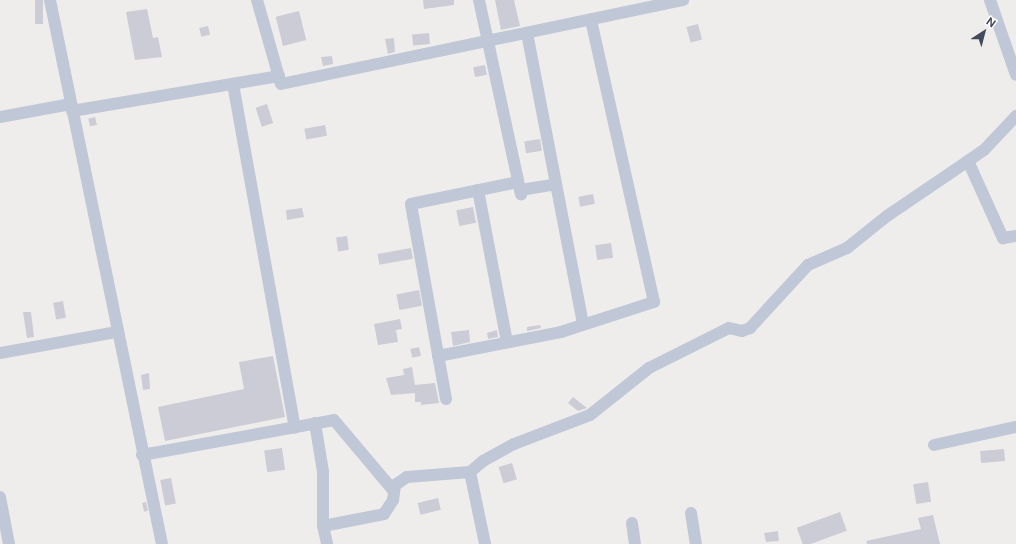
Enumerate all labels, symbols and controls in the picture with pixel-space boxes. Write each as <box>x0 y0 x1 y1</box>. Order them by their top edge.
north arrow <box>964 12 1004 52</box>
text: N <box>984 15 998 30</box>

